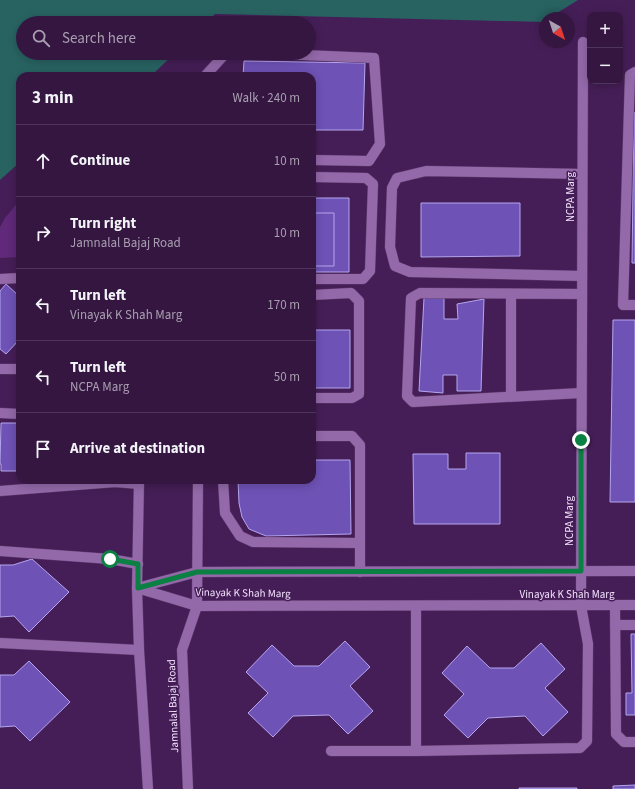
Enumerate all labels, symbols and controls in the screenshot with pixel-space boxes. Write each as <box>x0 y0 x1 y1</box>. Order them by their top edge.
north arrow <box>539 12 575 48</box>
map controls <box>587 12 623 84</box>
button: + <box>587 12 623 48</box>
search box <box>16 16 316 60</box>
icon: search <box>30 27 52 49</box>
text: Search here <box>62 28 136 49</box>
button: − <box>587 48 623 84</box>
text: 3 min <box>32 86 73 110</box>
text: Walk · 240 m <box>232 89 300 107</box>
icon: ahead <box>32 150 54 172</box>
text: Continue <box>70 150 130 171</box>
text: 10 m <box>274 152 300 170</box>
street label: NCPA Marg <box>563 172 578 222</box>
text: Turn right <box>70 213 136 234</box>
icon: right <box>32 222 54 244</box>
text: 10 m <box>274 224 300 242</box>
text: Jamnalal Bajaj Road <box>70 234 181 252</box>
text: Turn left <box>70 285 126 306</box>
icon: left <box>32 294 54 316</box>
text: 170 m <box>267 296 300 314</box>
text: Vinayak K Shah Marg <box>70 306 182 324</box>
text: Turn left <box>70 357 126 378</box>
icon: left <box>32 366 54 388</box>
text: 50 m <box>274 368 300 386</box>
text: NCPA Marg <box>70 378 129 396</box>
route end <box>572 431 590 449</box>
icon: arrive <box>32 438 54 460</box>
text: Arrive at destination <box>70 438 205 459</box>
street label: NCPA Marg <box>562 496 577 546</box>
route start <box>101 550 119 568</box>
street label: Vinayak K Shah Marg <box>195 585 291 601</box>
street label: Vinayak K Shah Marg <box>520 587 615 602</box>
street label: Jamnalal Bajaj Road <box>164 659 182 753</box>

